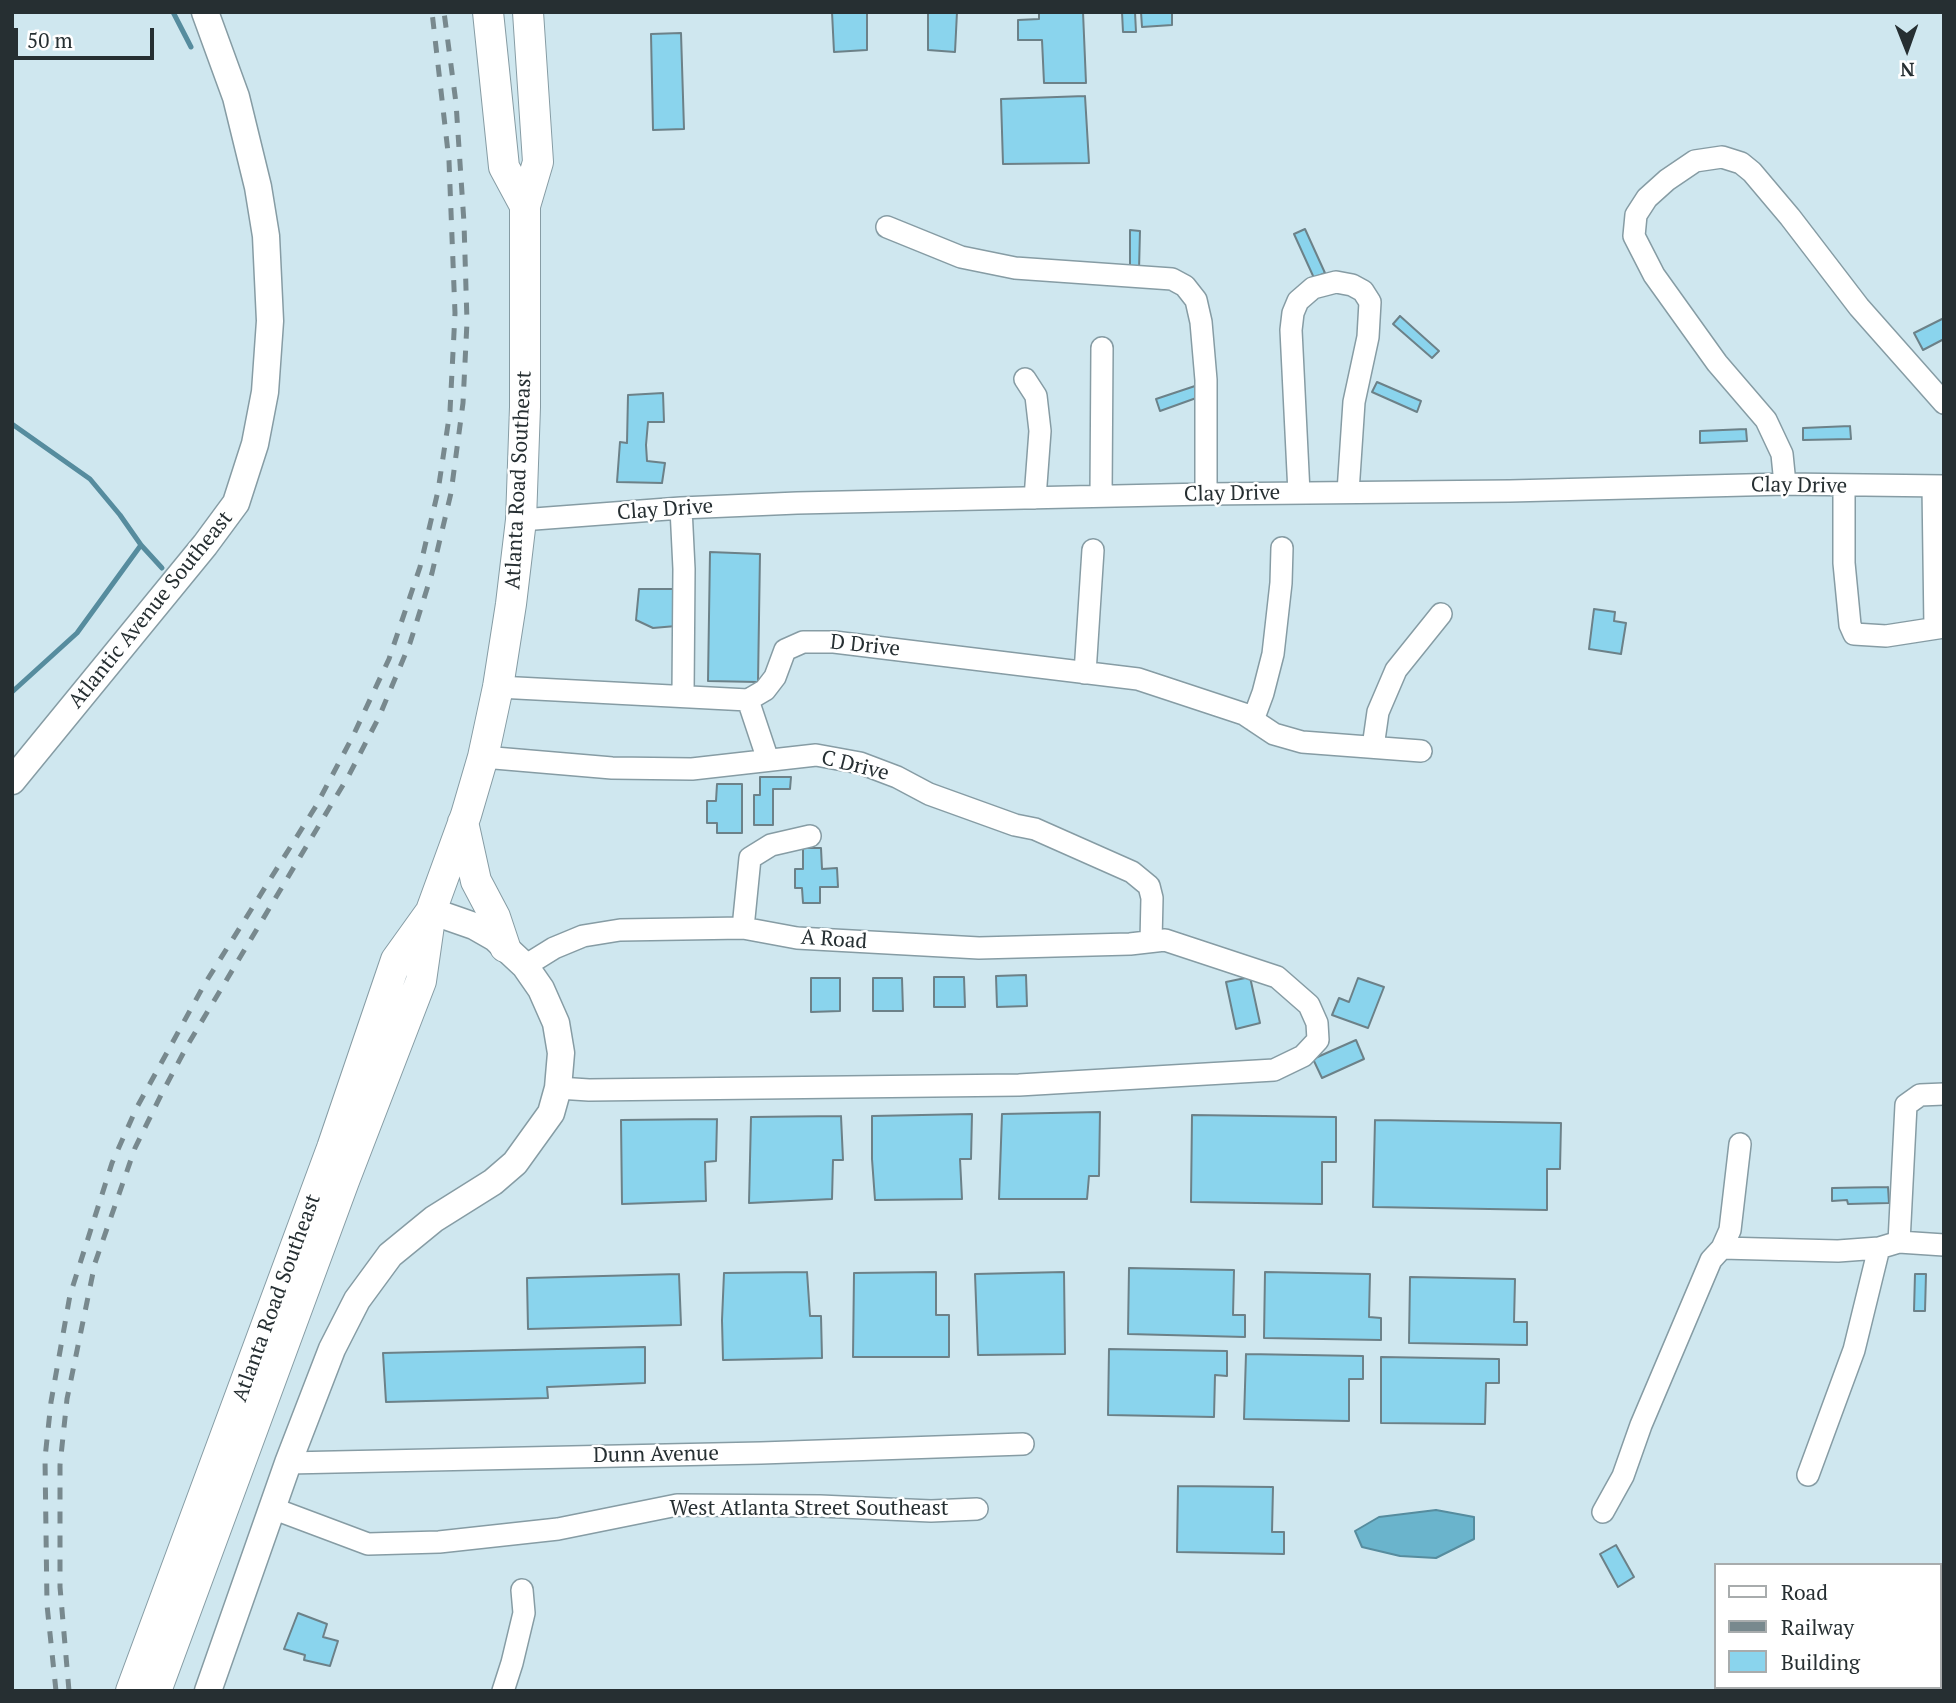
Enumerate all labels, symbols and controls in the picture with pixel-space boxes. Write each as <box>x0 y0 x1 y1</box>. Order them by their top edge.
scale bar <box>18 14 158 58</box>
north arrow <box>1872 14 1942 84</box>
text: 50 m <box>27 26 73 54</box>
text: N <box>1900 58 1915 83</box>
street label: Atlanta Road Southeast <box>501 370 537 590</box>
street label: Clay Drive <box>1751 473 1847 499</box>
street label: Clay Drive <box>1184 481 1280 507</box>
street label: Clay Drive <box>616 494 714 526</box>
street label: Atlantic Avenue Southeast <box>64 506 238 714</box>
street label: D Drive <box>829 630 901 662</box>
street label: C Drive <box>819 745 891 787</box>
street label: A Road <box>800 925 868 955</box>
street label: Atlanta Road Southeast <box>228 1191 326 1405</box>
street label: Dunn Avenue <box>593 1441 719 1469</box>
street label: West Atlanta Street Southeast <box>669 1496 949 1522</box>
legend <box>1714 1563 1942 1689</box>
text: Road <box>1781 1578 1828 1606</box>
text: Railway <box>1781 1613 1854 1641</box>
text: Building <box>1781 1648 1860 1676</box>

